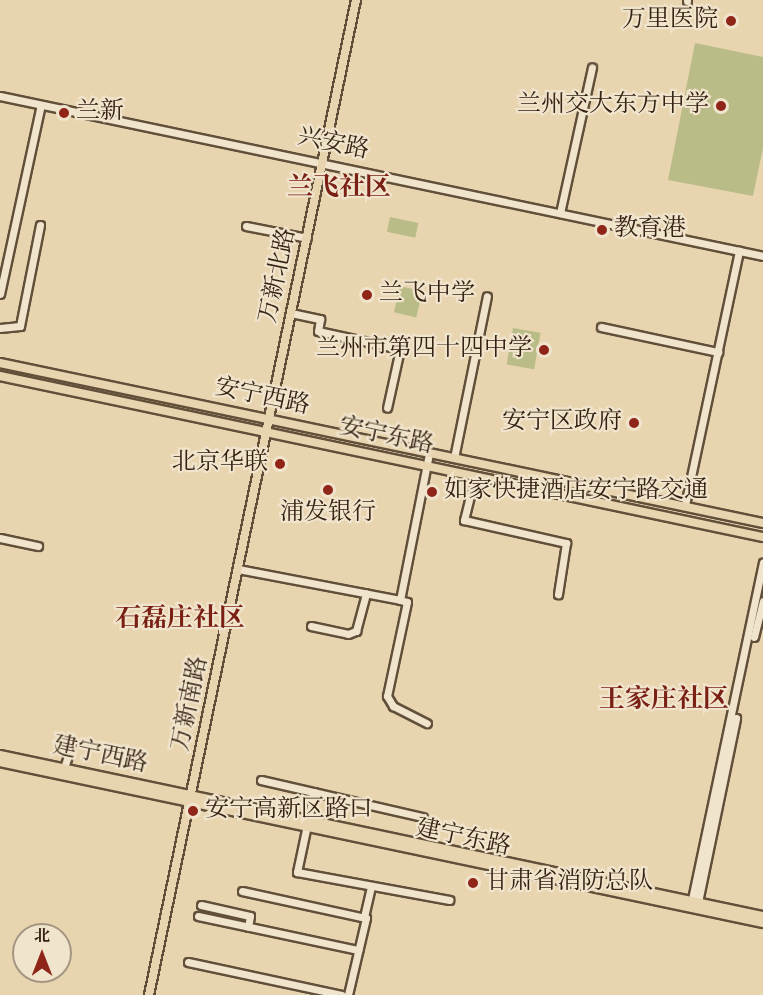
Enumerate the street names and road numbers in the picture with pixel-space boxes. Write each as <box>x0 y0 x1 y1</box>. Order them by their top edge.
street label: 兴安路 <box>295 123 371 167</box>
street label: 万新北路 <box>255 226 303 326</box>
street label: 安宁西路 <box>212 374 312 422</box>
street label: 安宁东路 <box>336 413 436 461</box>
street label: 万新南路 <box>167 654 215 754</box>
street label: 建宁西路 <box>50 732 150 780</box>
street label: 建宁东路 <box>413 815 513 863</box>

